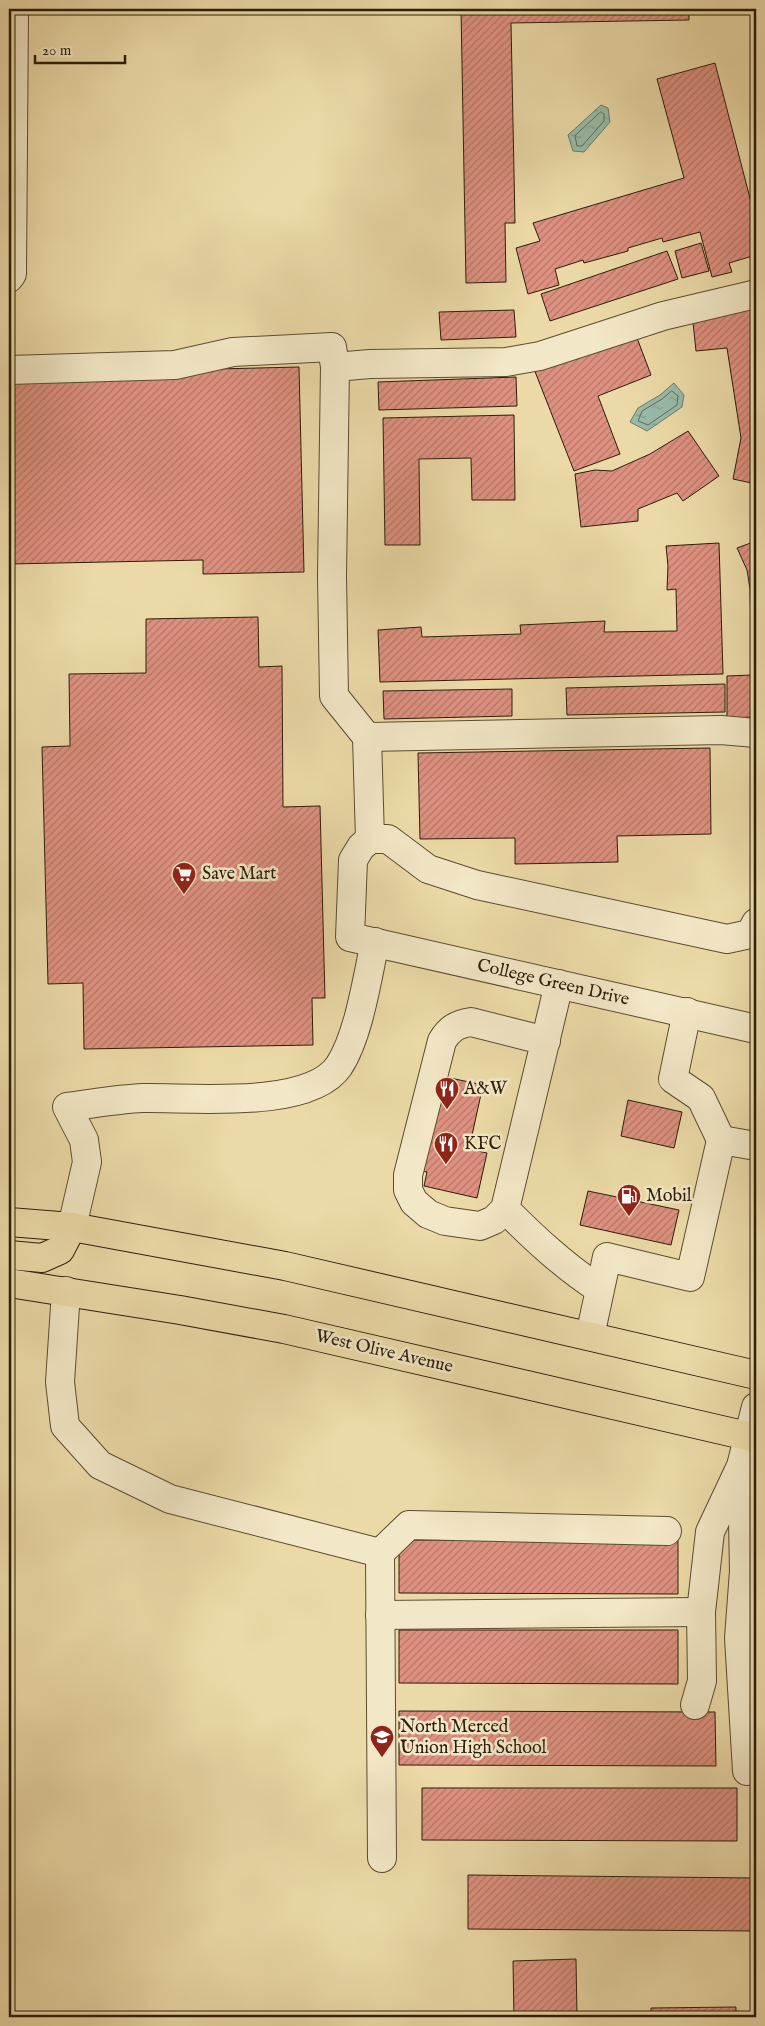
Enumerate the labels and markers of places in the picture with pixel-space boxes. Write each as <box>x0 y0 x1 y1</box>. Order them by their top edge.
supermarket icon: Save Mart <box>171 861 197 895</box>
place label: Save Mart <box>202 863 276 886</box>
restaurant icon: A&W <box>434 1076 460 1110</box>
place label: A&W <box>463 1078 508 1101</box>
restaurant icon: KFC <box>433 1131 459 1165</box>
place label: KFC <box>464 1133 501 1156</box>
fuel station icon: Mobil <box>616 1183 642 1217</box>
place label: Mobil <box>646 1185 692 1208</box>
place label: North Merced Union High School <box>400 1716 547 1760</box>
school or university icon: North Merced Union High School <box>369 1724 395 1758</box>

